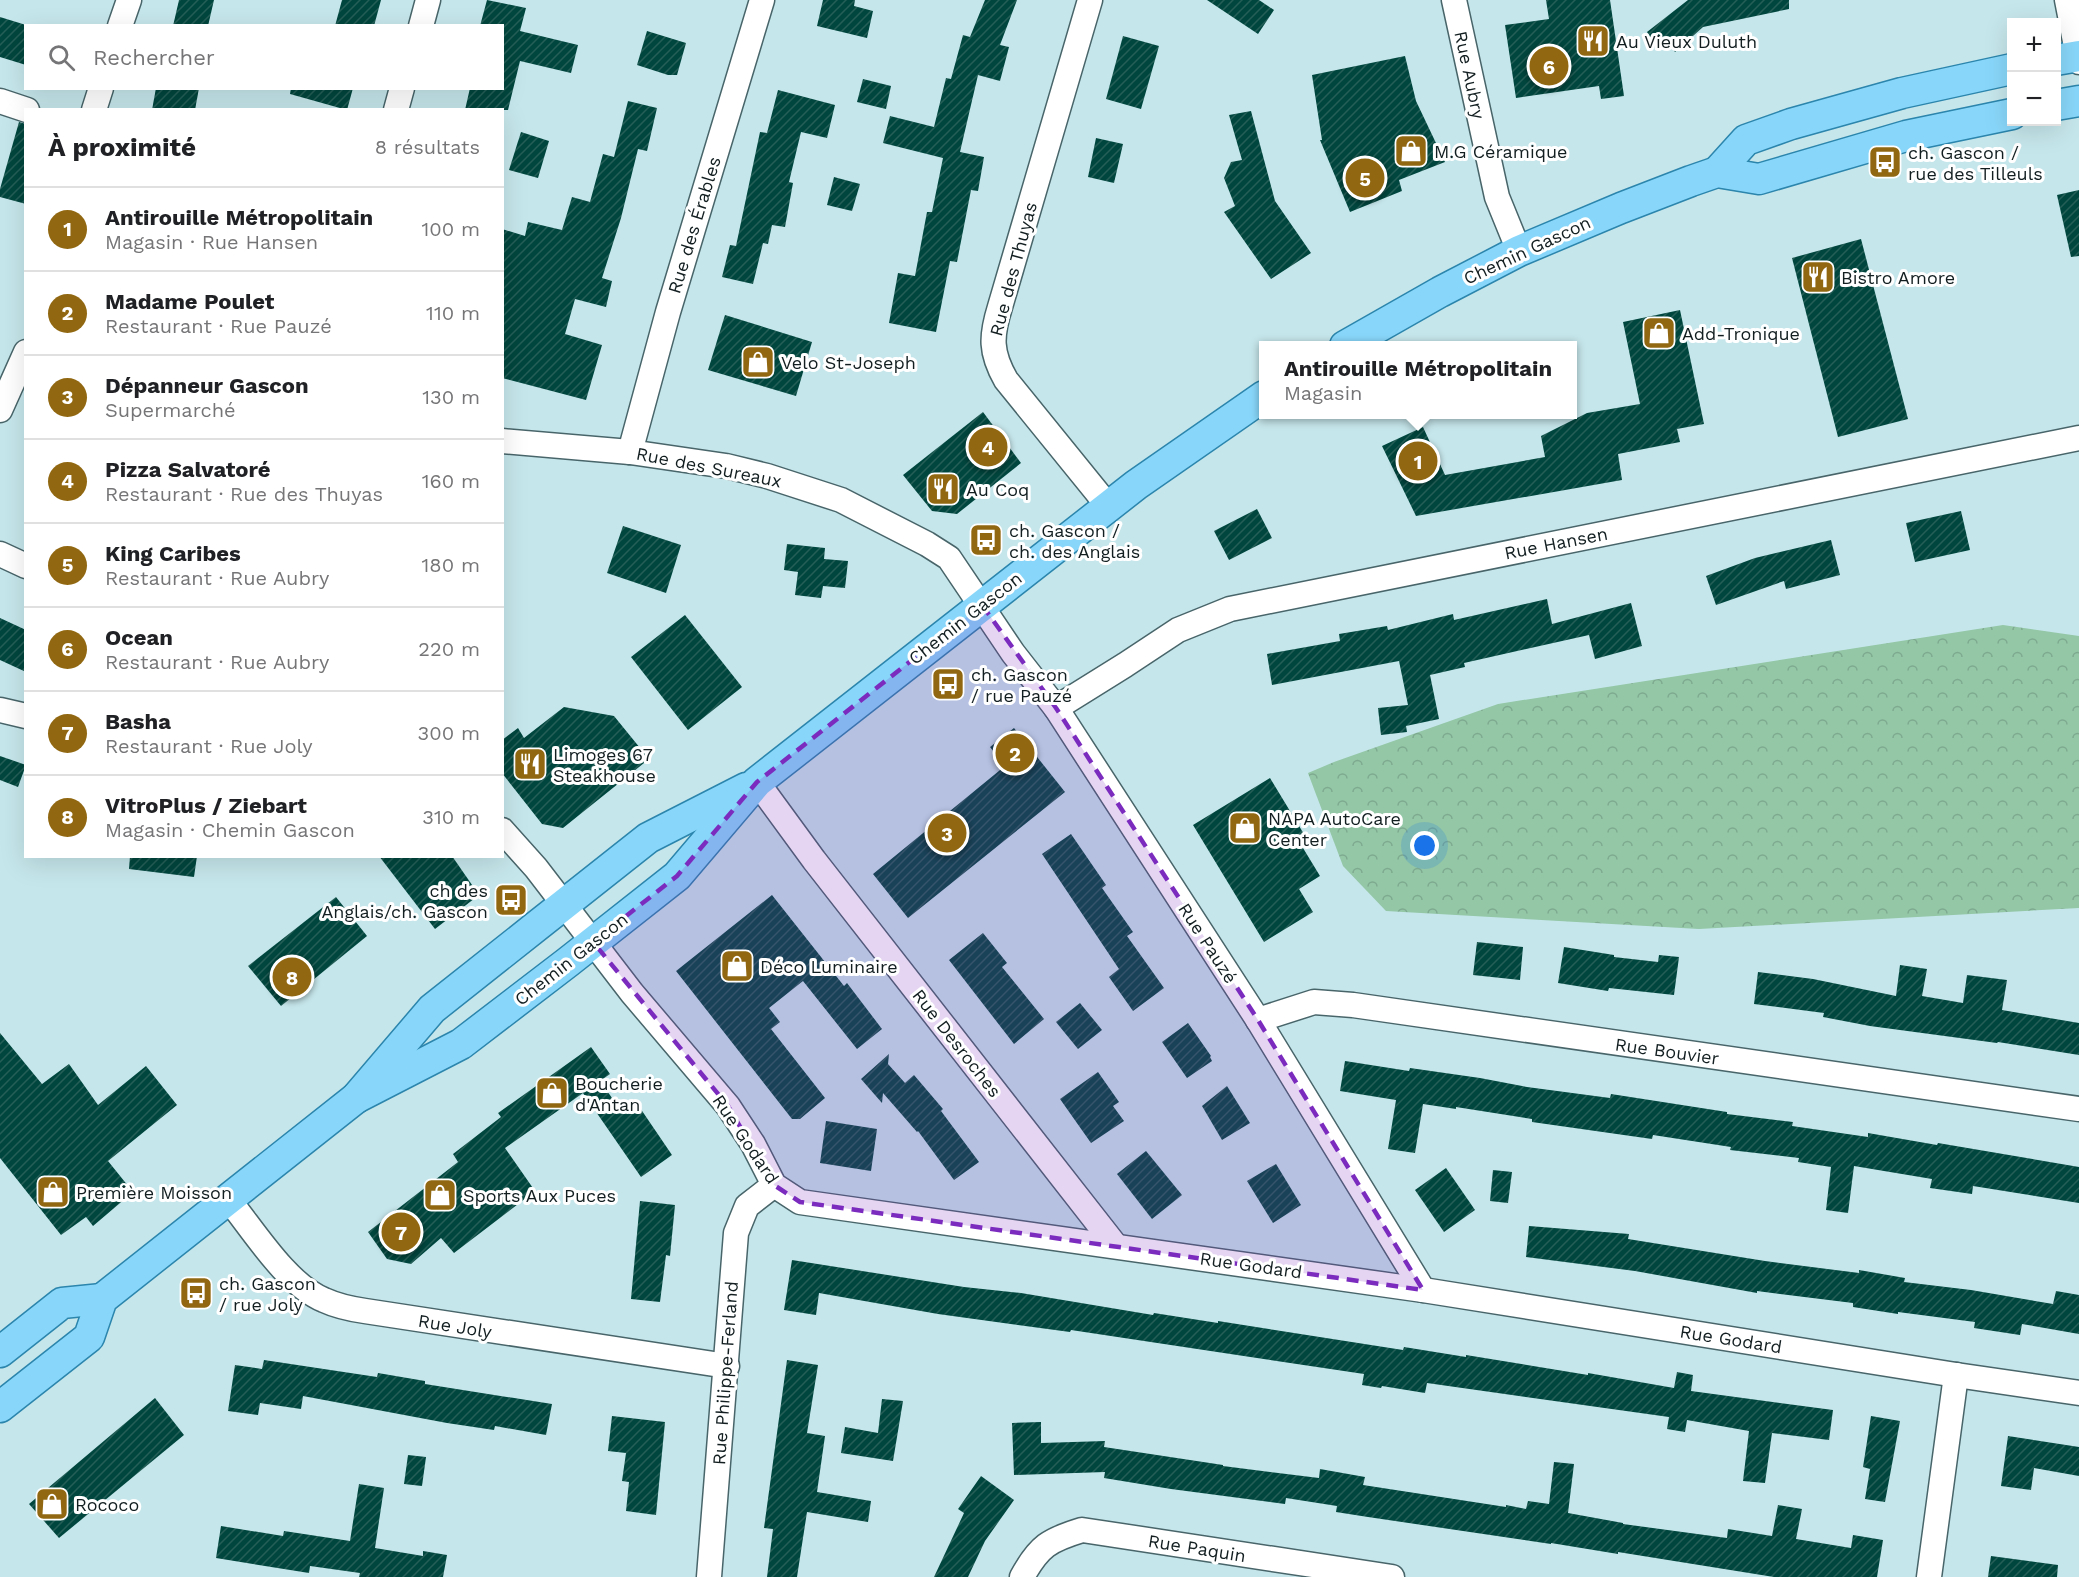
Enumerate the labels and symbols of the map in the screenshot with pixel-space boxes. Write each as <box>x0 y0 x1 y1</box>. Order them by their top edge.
restaurant icon: Au Vieux Duluth <box>1575 23 1611 59</box>
street label: Rue Aubry <box>1450 29 1490 122</box>
place label: Au Vieux Duluth <box>1616 31 1757 52</box>
pin: 6 <box>1530 44 1568 88</box>
shop icon: M.G Céramique <box>1393 133 1429 169</box>
place label: M.G Céramique <box>1434 141 1568 162</box>
place label: ch. Gascon / rue des Tilleuls <box>1908 142 2043 184</box>
bus stop icon: ch. Gascon / rue des Tilleuls <box>1867 144 1903 180</box>
street label: Rue des Érables <box>663 154 725 296</box>
pin: 5 <box>1346 156 1384 201</box>
street label: Rue des Thuyas <box>985 200 1041 338</box>
street label: Chemin Gascon <box>1460 211 1594 289</box>
restaurant icon: Bistro Amore <box>1800 259 1836 295</box>
place label: Bistro Amore <box>1841 267 1955 288</box>
shop icon: Add-Tronique <box>1641 315 1677 351</box>
place label: Add-Tronique <box>1682 323 1800 344</box>
shop icon: Velo St-Joseph <box>740 344 776 380</box>
place label: Velo St-Joseph <box>781 352 916 373</box>
pin: 4 <box>968 424 1008 470</box>
pin: 1 <box>1398 438 1438 484</box>
street label: Rue des Sureaux <box>635 443 783 491</box>
restaurant icon: Au Coq <box>925 471 961 507</box>
place label: Au Coq <box>966 479 1029 500</box>
place label: ch. Gascon / ch. des Anglais <box>1009 520 1140 562</box>
bus stop icon: ch. Gascon / ch. des Anglais <box>968 522 1004 558</box>
street label: Rue Hansen <box>1503 523 1609 563</box>
street label: Chemin Gascon <box>904 567 1026 669</box>
place label: ch. Gascon / rue Pauzé <box>971 664 1072 706</box>
bus stop icon: ch. Gascon / rue Pauzé <box>930 666 966 702</box>
pin: 2 <box>996 730 1034 776</box>
place label: Limoges 67 Steakhouse <box>553 744 656 786</box>
restaurant icon: Limoges 67 Steakhouse <box>512 746 548 782</box>
place label: NAPA AutoCare Center <box>1268 808 1401 850</box>
pin: 3 <box>928 810 966 856</box>
shop icon: NAPA AutoCare Center <box>1227 810 1263 846</box>
your location <box>1410 831 1439 860</box>
place label: ch des Anglais/ch. Gascon <box>321 880 488 922</box>
bus stop icon: ch des Anglais/ch. Gascon <box>493 882 529 918</box>
street label: Rue Pauzé <box>1174 899 1242 987</box>
street label: Chemin Gascon <box>510 908 632 1010</box>
shop icon: Déco Luminaire <box>719 948 755 984</box>
pin: 8 <box>272 954 312 1000</box>
place label: Déco Luminaire <box>760 956 898 977</box>
street label: Rue Desroches <box>908 985 1006 1101</box>
street label: Rue Bouvier <box>1614 1033 1720 1069</box>
place label: Boucherie d'Antan <box>575 1073 663 1115</box>
shop icon: Boucherie d'Antan <box>534 1075 570 1111</box>
street label: Rue Godard <box>708 1090 784 1188</box>
shop icon: Première Moisson <box>35 1174 71 1210</box>
shop icon: Sports Aux Puces <box>422 1177 458 1213</box>
place label: Première Moisson <box>76 1182 232 1203</box>
place label: Sports Aux Puces <box>463 1185 616 1206</box>
pin: 7 <box>382 1210 420 1254</box>
street label: Rue Godard <box>1199 1247 1303 1283</box>
place label: ch. Gascon / rue Joly <box>219 1273 316 1315</box>
bus stop icon: ch. Gascon / rue Joly <box>178 1275 214 1311</box>
street label: Rue Philippe-Ferland <box>708 1280 742 1466</box>
street label: Rue Joly <box>417 1310 494 1342</box>
street label: Rue Godard <box>1678 1321 1784 1357</box>
shop icon: Rococo <box>34 1486 70 1522</box>
place label: Rococo <box>75 1494 139 1515</box>
street label: Rue Paquin <box>1147 1530 1247 1566</box>

